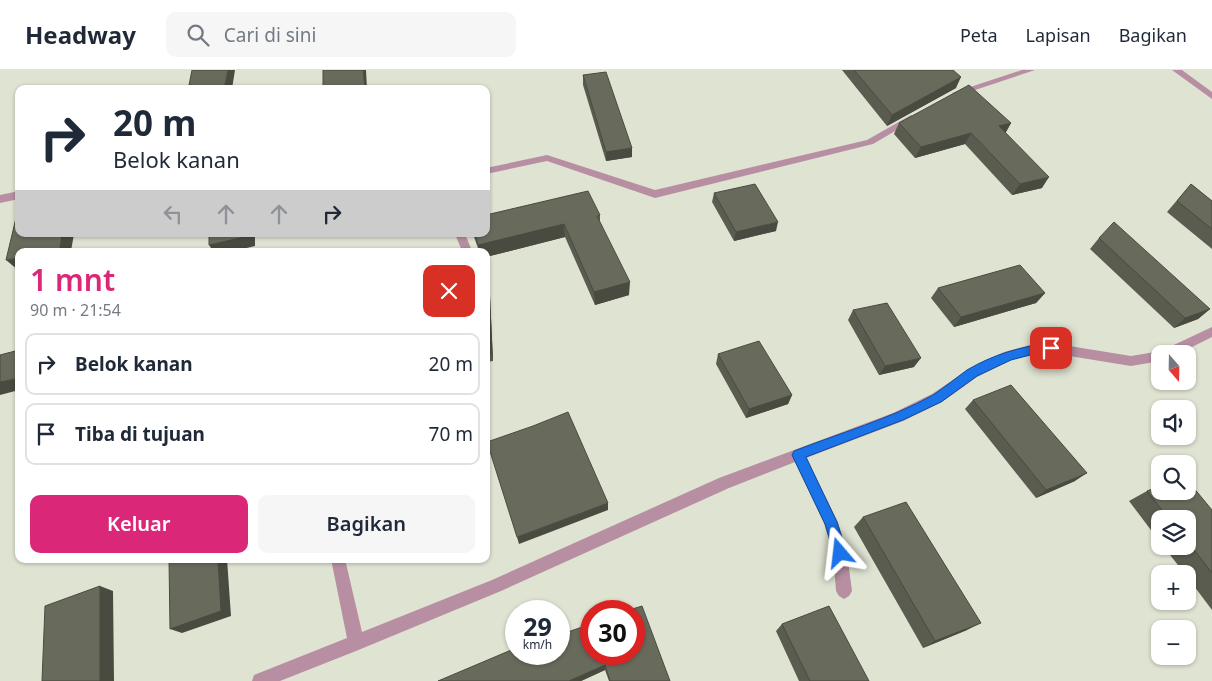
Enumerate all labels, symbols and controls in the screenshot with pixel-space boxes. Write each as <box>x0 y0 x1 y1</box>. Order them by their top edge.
search box <box>166 12 516 57</box>
text: Headway <box>25 18 136 51</box>
icon: search <box>184 21 212 49</box>
text: Cari di sini <box>224 22 316 48</box>
text: Peta <box>960 23 998 47</box>
text: Lapisan <box>1026 23 1091 47</box>
text: Bagikan <box>1119 23 1187 47</box>
text: 20 m <box>113 99 196 146</box>
icon: right <box>30 105 95 170</box>
text: Belok kanan <box>113 144 240 174</box>
icon: left <box>159 200 187 228</box>
icon: ahead <box>212 200 240 228</box>
icon: ahead <box>265 200 293 228</box>
icon: right <box>318 200 346 228</box>
text: 1 mnt <box>30 259 115 300</box>
button: close <box>423 265 475 317</box>
text: 90 m · 21:54 <box>30 299 121 321</box>
pin <box>1030 327 1072 369</box>
icon: arrive <box>1037 334 1065 362</box>
north arrow <box>1151 345 1196 390</box>
map controls <box>1151 345 1196 665</box>
icon: right <box>32 350 60 378</box>
text: Belok kanan <box>75 351 192 377</box>
text: 20 m <box>429 351 473 377</box>
button: sound <box>1151 400 1196 445</box>
icon: arrive <box>32 420 60 448</box>
text: Tiba di tujuan <box>75 421 205 447</box>
text: 70 m <box>429 421 473 447</box>
button: search <box>1151 455 1196 500</box>
button: Keluar <box>30 495 248 553</box>
button: Bagikan <box>258 495 475 553</box>
button: layers <box>1151 510 1196 555</box>
position arrow <box>813 526 865 578</box>
button: + <box>1151 565 1196 610</box>
speed limit sign: 30 <box>580 600 645 665</box>
text: 29 <box>523 609 552 643</box>
button: − <box>1151 620 1196 665</box>
text: km/h <box>523 636 552 653</box>

